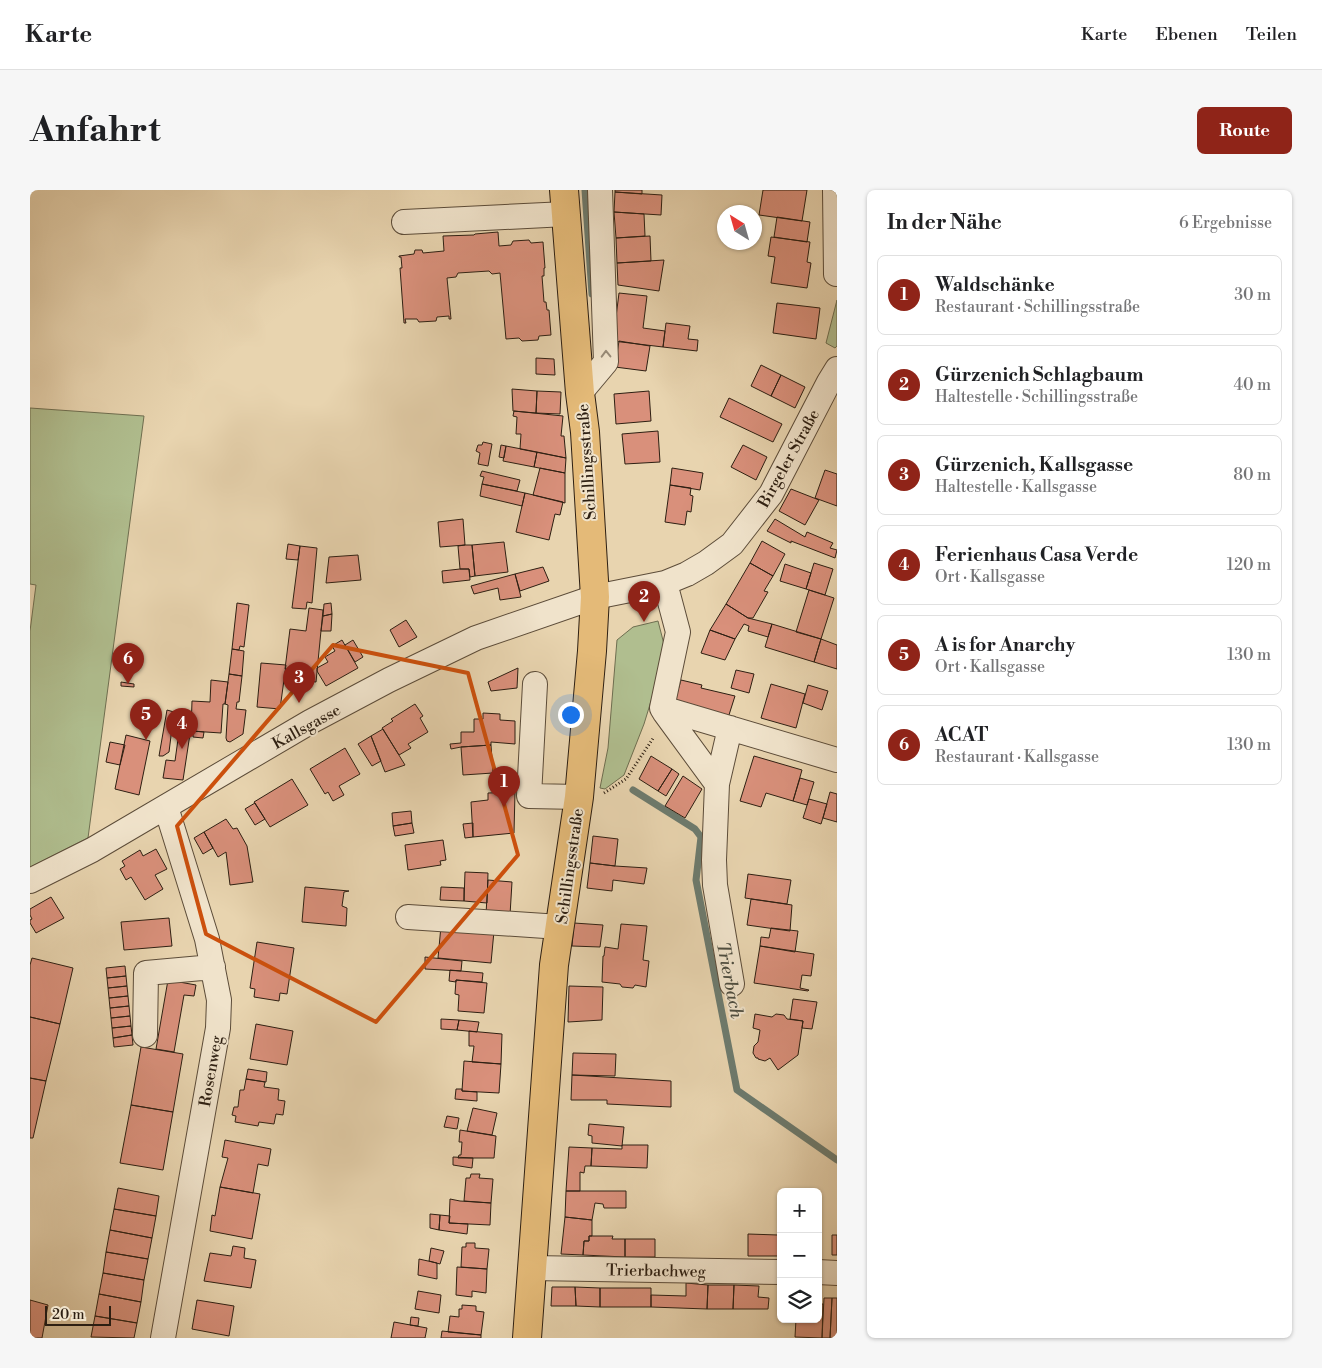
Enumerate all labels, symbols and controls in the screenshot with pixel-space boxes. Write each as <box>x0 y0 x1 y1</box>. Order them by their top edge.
text: Karte <box>25 20 92 50</box>
text: Karte <box>1081 23 1127 46</box>
text: Ebenen <box>1155 23 1218 46</box>
text: Teilen <box>1246 23 1297 46</box>
button: Route <box>1197 107 1292 154</box>
text: Anfahrt <box>30 109 161 152</box>
north arrow <box>717 205 762 250</box>
text: In der Nähe <box>887 210 1002 236</box>
text: 6 Ergebnisse <box>1179 213 1272 233</box>
text: Waldschänke <box>935 273 1055 297</box>
text: 1 <box>900 285 908 305</box>
text: 30 m <box>1234 285 1271 305</box>
text: Restaurant · Schillingsstraße <box>935 297 1140 317</box>
one-way arrow <box>601 350 611 358</box>
text: Gürzenich Schlagbaum <box>935 363 1144 387</box>
text: 2 <box>899 375 909 395</box>
text: 40 m <box>1234 375 1271 395</box>
text: Haltestelle · Schillingsstraße <box>935 387 1138 407</box>
street label: Schillingsstraße <box>573 403 601 521</box>
street label: Birgeler Straße <box>753 406 824 512</box>
text: Gürzenich, Kallsgasse <box>935 453 1133 477</box>
text: 3 <box>899 465 909 485</box>
text: 80 m <box>1233 465 1271 485</box>
text: Haltestelle · Kallsgasse <box>935 477 1097 497</box>
text: Ferienhaus Casa Verde <box>935 543 1138 567</box>
text: 4 <box>899 555 909 575</box>
text: 120 m <box>1227 555 1271 575</box>
text: Ort · Kallsgasse <box>935 567 1045 587</box>
pin: 2 <box>628 581 660 622</box>
text: A is for Anarchy <box>935 633 1075 657</box>
pin: 6 <box>112 643 144 684</box>
text: 5 <box>899 645 909 665</box>
text: 130 m <box>1227 645 1271 665</box>
text: Ort · Kallsgasse <box>935 657 1045 677</box>
pin: 3 <box>283 662 315 703</box>
pin: 5 <box>130 699 162 740</box>
street label: Kallsgasse <box>269 700 344 754</box>
your location <box>558 702 584 728</box>
pin: 4 <box>166 708 198 749</box>
text: ACAT <box>935 723 988 747</box>
text: 6 <box>899 735 909 755</box>
text: 130 m <box>1227 735 1271 755</box>
text: Restaurant · Kallsgasse <box>935 747 1099 767</box>
pin: 1 <box>488 766 520 807</box>
street label: Schillingsstraße <box>552 807 588 925</box>
water label: Trierbach <box>711 940 748 1021</box>
street label: Rosenweg <box>195 1033 227 1108</box>
map controls <box>777 1188 822 1323</box>
button: + <box>777 1188 822 1233</box>
button: − <box>777 1233 822 1278</box>
street label: Trierbachweg <box>606 1260 707 1282</box>
button: layers <box>777 1278 822 1323</box>
scale bar <box>45 1303 111 1326</box>
text: 20 m <box>52 1306 84 1324</box>

